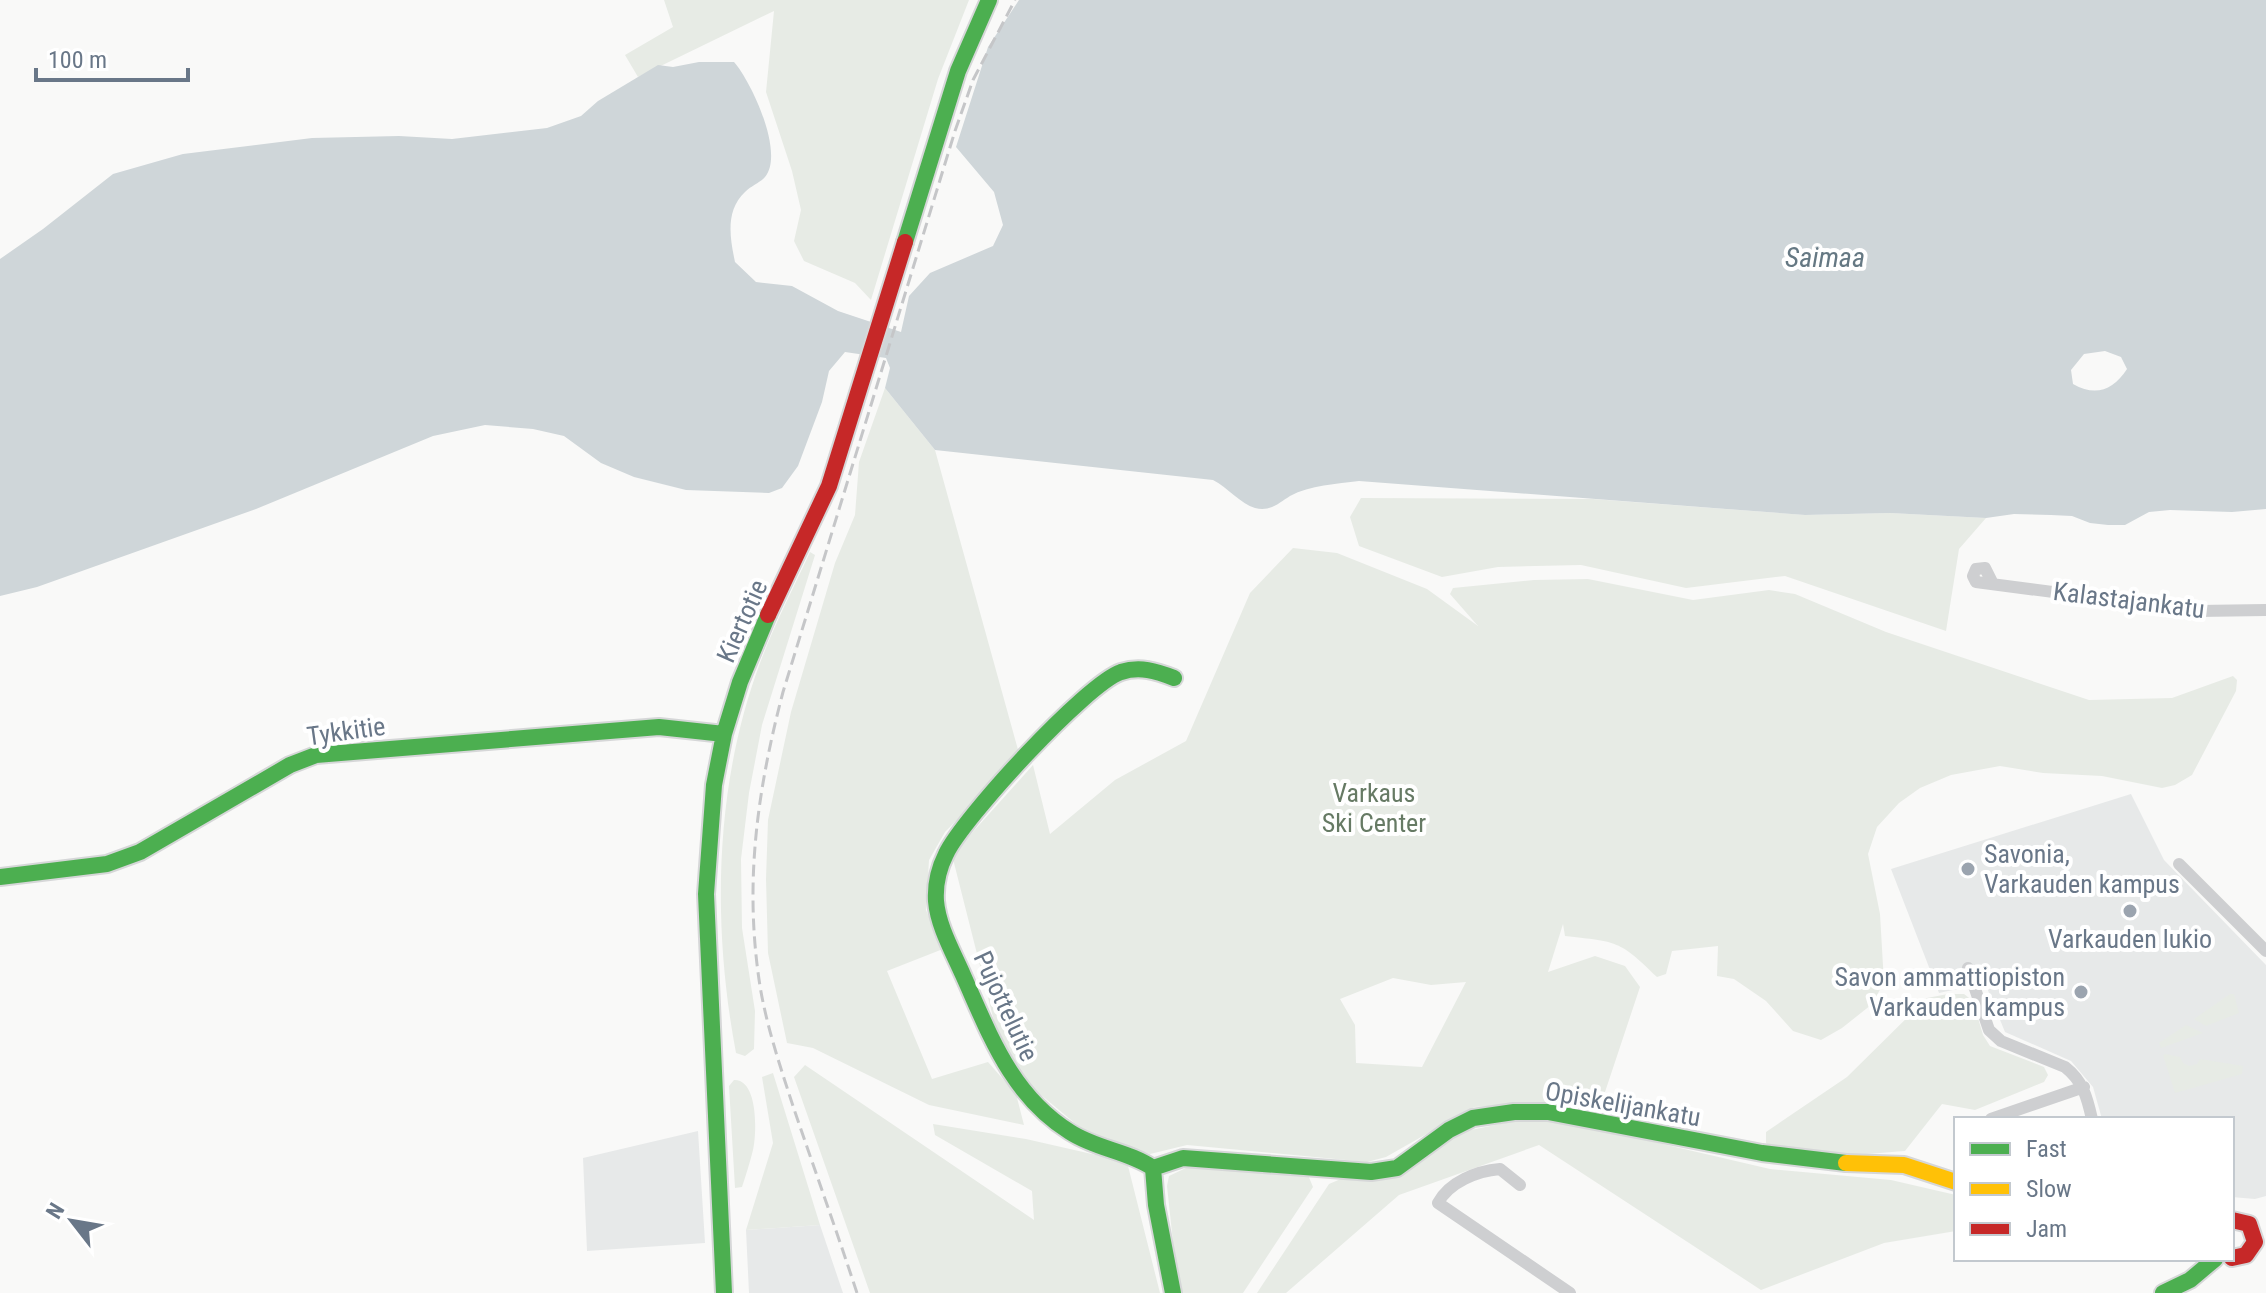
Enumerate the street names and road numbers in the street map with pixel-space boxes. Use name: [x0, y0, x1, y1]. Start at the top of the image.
street label: Kiertotie: [711, 575, 773, 667]
street label: Kalastajankatu: [2052, 576, 2206, 624]
street label: Tykkitie: [305, 711, 387, 751]
street label: Pujottelutie: [968, 946, 1044, 1066]
street label: Opiskelijankatu: [1543, 1076, 1703, 1132]

